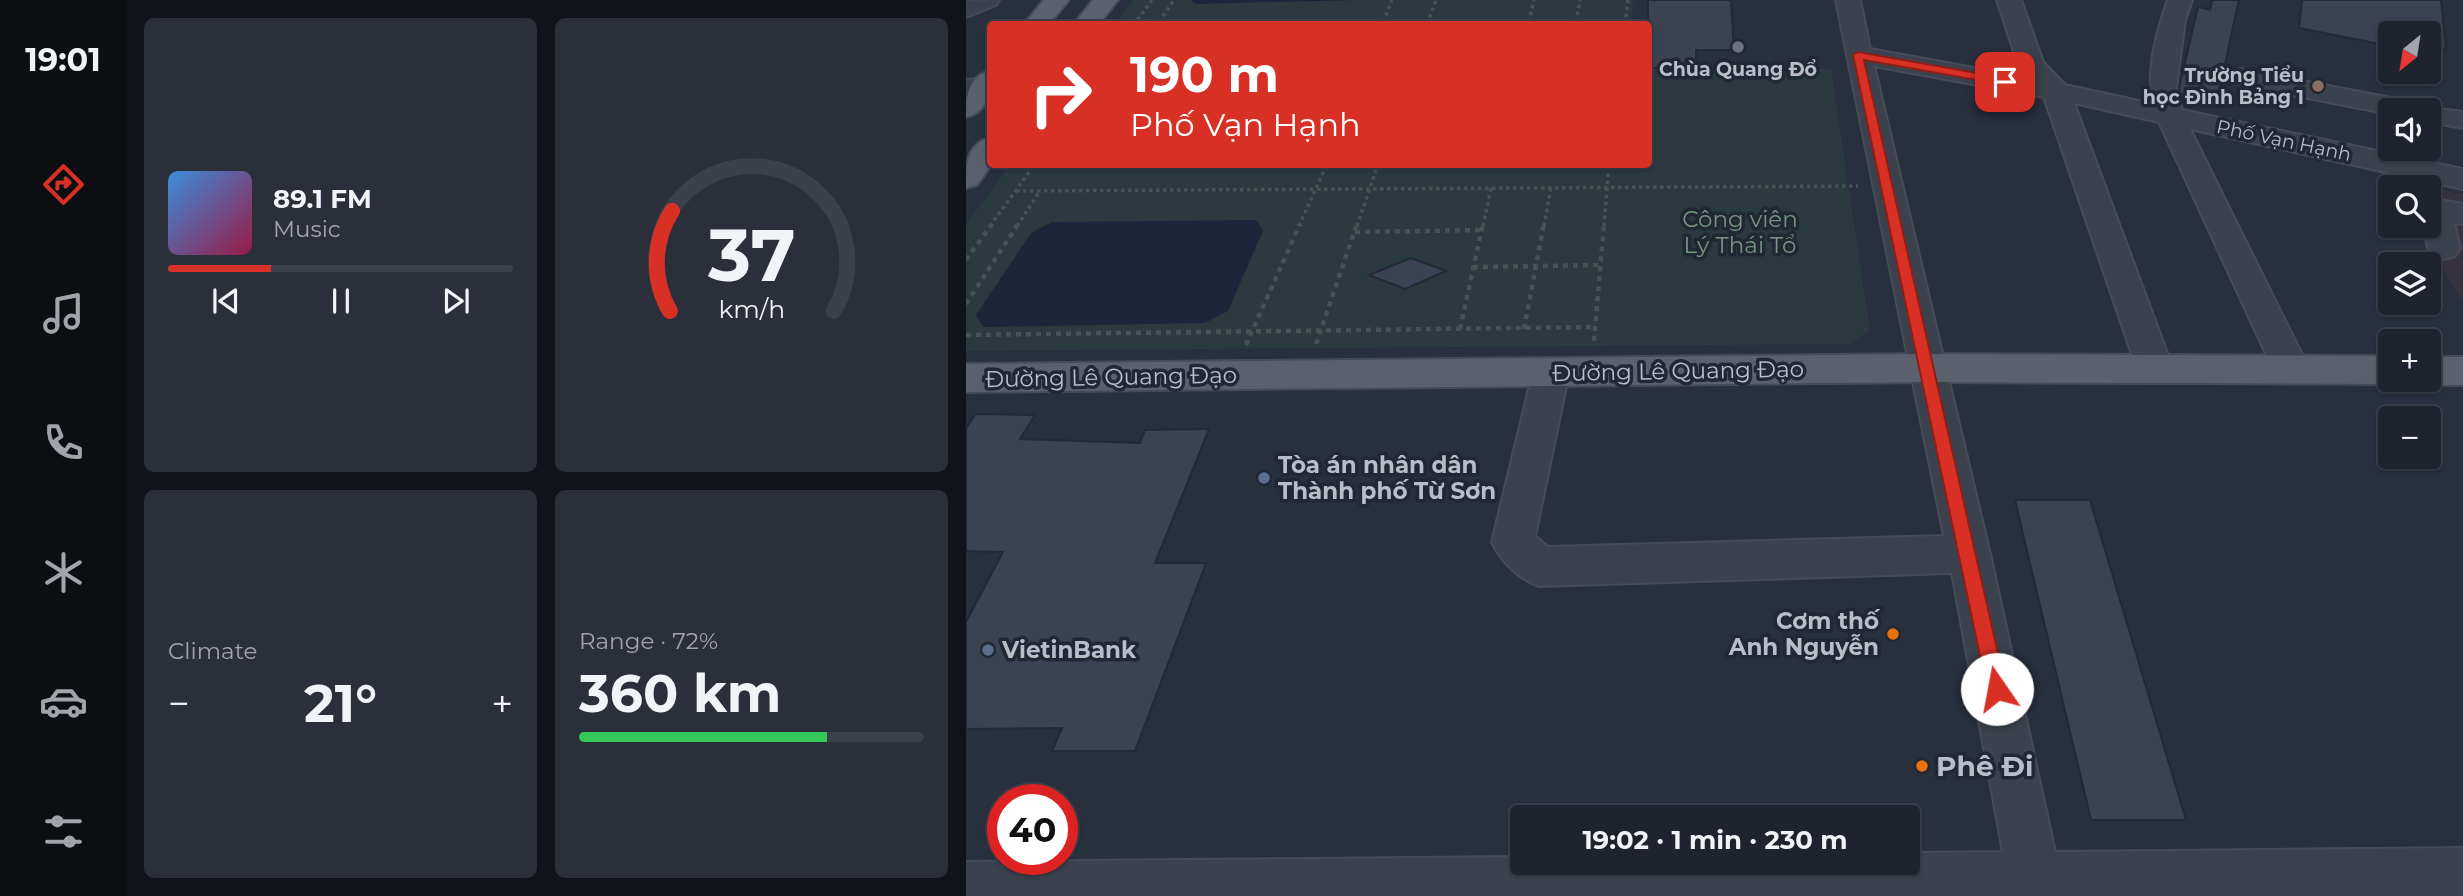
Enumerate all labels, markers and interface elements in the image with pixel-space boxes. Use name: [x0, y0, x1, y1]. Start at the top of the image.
north arrow: [2378, 21, 2441, 84]
map controls: [2378, 21, 2441, 469]
marker: Chùa Quang Đổ: [1730, 39, 1746, 55]
text: 19:01: [25, 40, 101, 79]
text: 190 m: [1130, 45, 1279, 104]
icon: right: [1015, 49, 1106, 140]
pin: [1975, 52, 2035, 112]
place label: Chùa Quang Đổ: [1659, 58, 1817, 81]
icon: arrive: [1986, 63, 2024, 101]
place label: Trường Tiểu học Đình Bảng 1: [2143, 64, 2304, 109]
marker: Trường Tiểu học Đình Bảng 1: [2310, 78, 2326, 94]
button: sound: [2378, 98, 2441, 161]
text: Phố Vạn Hạnh: [1130, 105, 1361, 144]
street label: Phố Vạn Hạnh: [2215, 115, 2353, 166]
icon: directions: [39, 160, 88, 209]
button: search: [2378, 175, 2441, 238]
text: 89.1 FM: [273, 183, 372, 215]
park label: Công viên Lý Thái Tổ: [1682, 205, 1798, 259]
text: 37: [707, 212, 795, 300]
text: Music: [273, 215, 341, 243]
button: layers: [2378, 252, 2441, 315]
icon: previous: [207, 282, 245, 320]
icon: pause: [322, 282, 360, 320]
icon: next: [437, 282, 475, 320]
icon: music: [39, 289, 88, 338]
text: km/h: [718, 294, 785, 324]
button: +: [2378, 329, 2441, 392]
street label: Đường Lê Quang Đạo: [1552, 355, 1804, 387]
street label: Đường Lê Quang Đạo: [985, 361, 1237, 393]
button: −: [2378, 406, 2441, 469]
icon: phone: [39, 418, 88, 467]
place label: Tòa án nhân dân Thành phố Từ Sơn: [1278, 451, 1496, 505]
marker: Tòa án nhân dân Thành phố Từ Sơn: [1256, 470, 1272, 486]
icon: climate: [39, 548, 88, 597]
place label: Cơm thố Anh Nguyễn: [1728, 607, 1881, 661]
marker: Cơm thố Anh Nguyễn: [1885, 626, 1901, 642]
text: Range · 72%: [579, 627, 718, 655]
place label: VietinBank: [1001, 636, 1137, 664]
text: Climate: [168, 637, 257, 665]
marker: VietinBank: [980, 642, 996, 658]
position arrow: [1960, 652, 2034, 726]
text: 360 km: [579, 662, 781, 725]
text: 21°: [304, 672, 377, 735]
icon: car: [39, 677, 88, 726]
text: −: [168, 680, 190, 727]
text: +: [491, 680, 513, 727]
place label: Phê Đi: [1936, 749, 2033, 783]
marker: Phê Đi: [1914, 758, 1930, 774]
speed limit sign: 40: [987, 784, 1078, 875]
icon: filters: [39, 807, 88, 856]
text: 19:02 · 1 min · 230 m: [1582, 824, 1848, 856]

